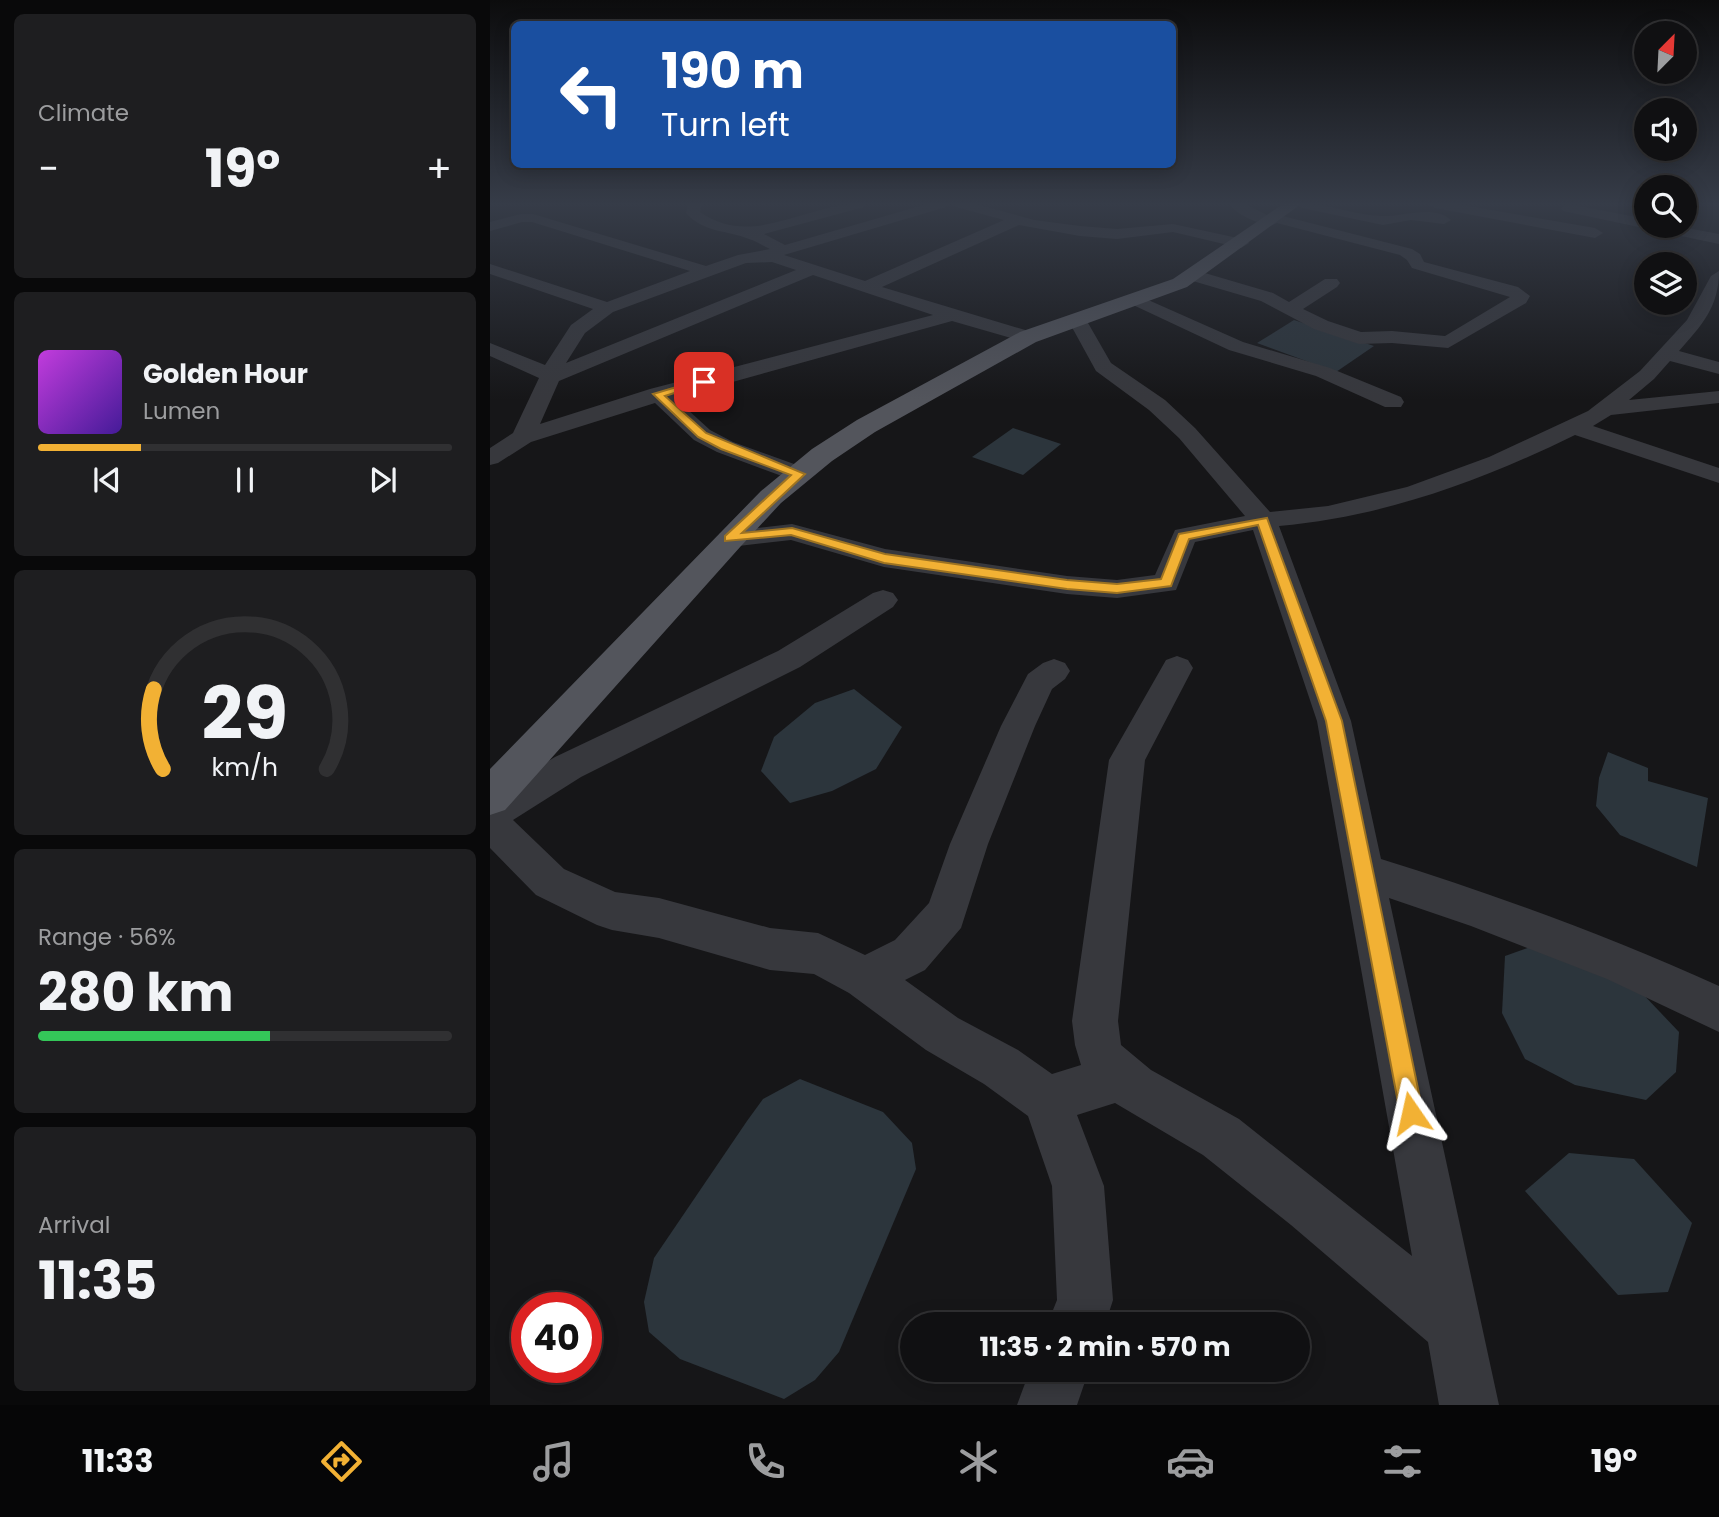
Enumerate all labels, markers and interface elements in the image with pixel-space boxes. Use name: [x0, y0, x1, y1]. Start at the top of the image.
north arrow: [1634, 21, 1698, 84]
map controls: [1634, 21, 1697, 315]
text: 190 m: [661, 37, 804, 105]
icon: left: [546, 49, 637, 140]
text: Climate: [38, 97, 129, 129]
button: sound: [1634, 98, 1697, 161]
text: Turn left: [661, 102, 790, 147]
text: 19°: [205, 132, 280, 205]
text: −: [38, 142, 59, 195]
text: +: [426, 142, 452, 195]
button: search: [1634, 175, 1697, 238]
button: layers: [1634, 252, 1697, 315]
pin: [674, 352, 734, 412]
text: Golden Hour: [143, 356, 308, 392]
icon: arrive: [685, 363, 723, 401]
text: Lumen: [143, 395, 220, 427]
icon: previous: [88, 461, 126, 499]
icon: pause: [226, 461, 264, 499]
icon: next: [364, 461, 402, 499]
text: 29: [202, 663, 288, 764]
text: km/h: [212, 749, 278, 784]
text: Range · 56%: [38, 921, 176, 953]
text: 280 km: [38, 956, 234, 1029]
position arrow: [1374, 1076, 1448, 1150]
text: Arrival: [38, 1209, 110, 1241]
text: 11:35: [38, 1244, 157, 1317]
speed limit sign: 40: [511, 1292, 602, 1383]
text: 11:35 · 2 min · 570 m: [979, 1329, 1231, 1365]
icon: directions: [317, 1437, 366, 1486]
icon: music: [529, 1437, 578, 1486]
icon: phone: [741, 1437, 790, 1486]
icon: climate: [954, 1437, 1003, 1486]
icon: car: [1166, 1437, 1215, 1486]
icon: filters: [1378, 1437, 1427, 1486]
text: 11:33: [82, 1438, 154, 1483]
text: 19°: [1591, 1438, 1637, 1483]

